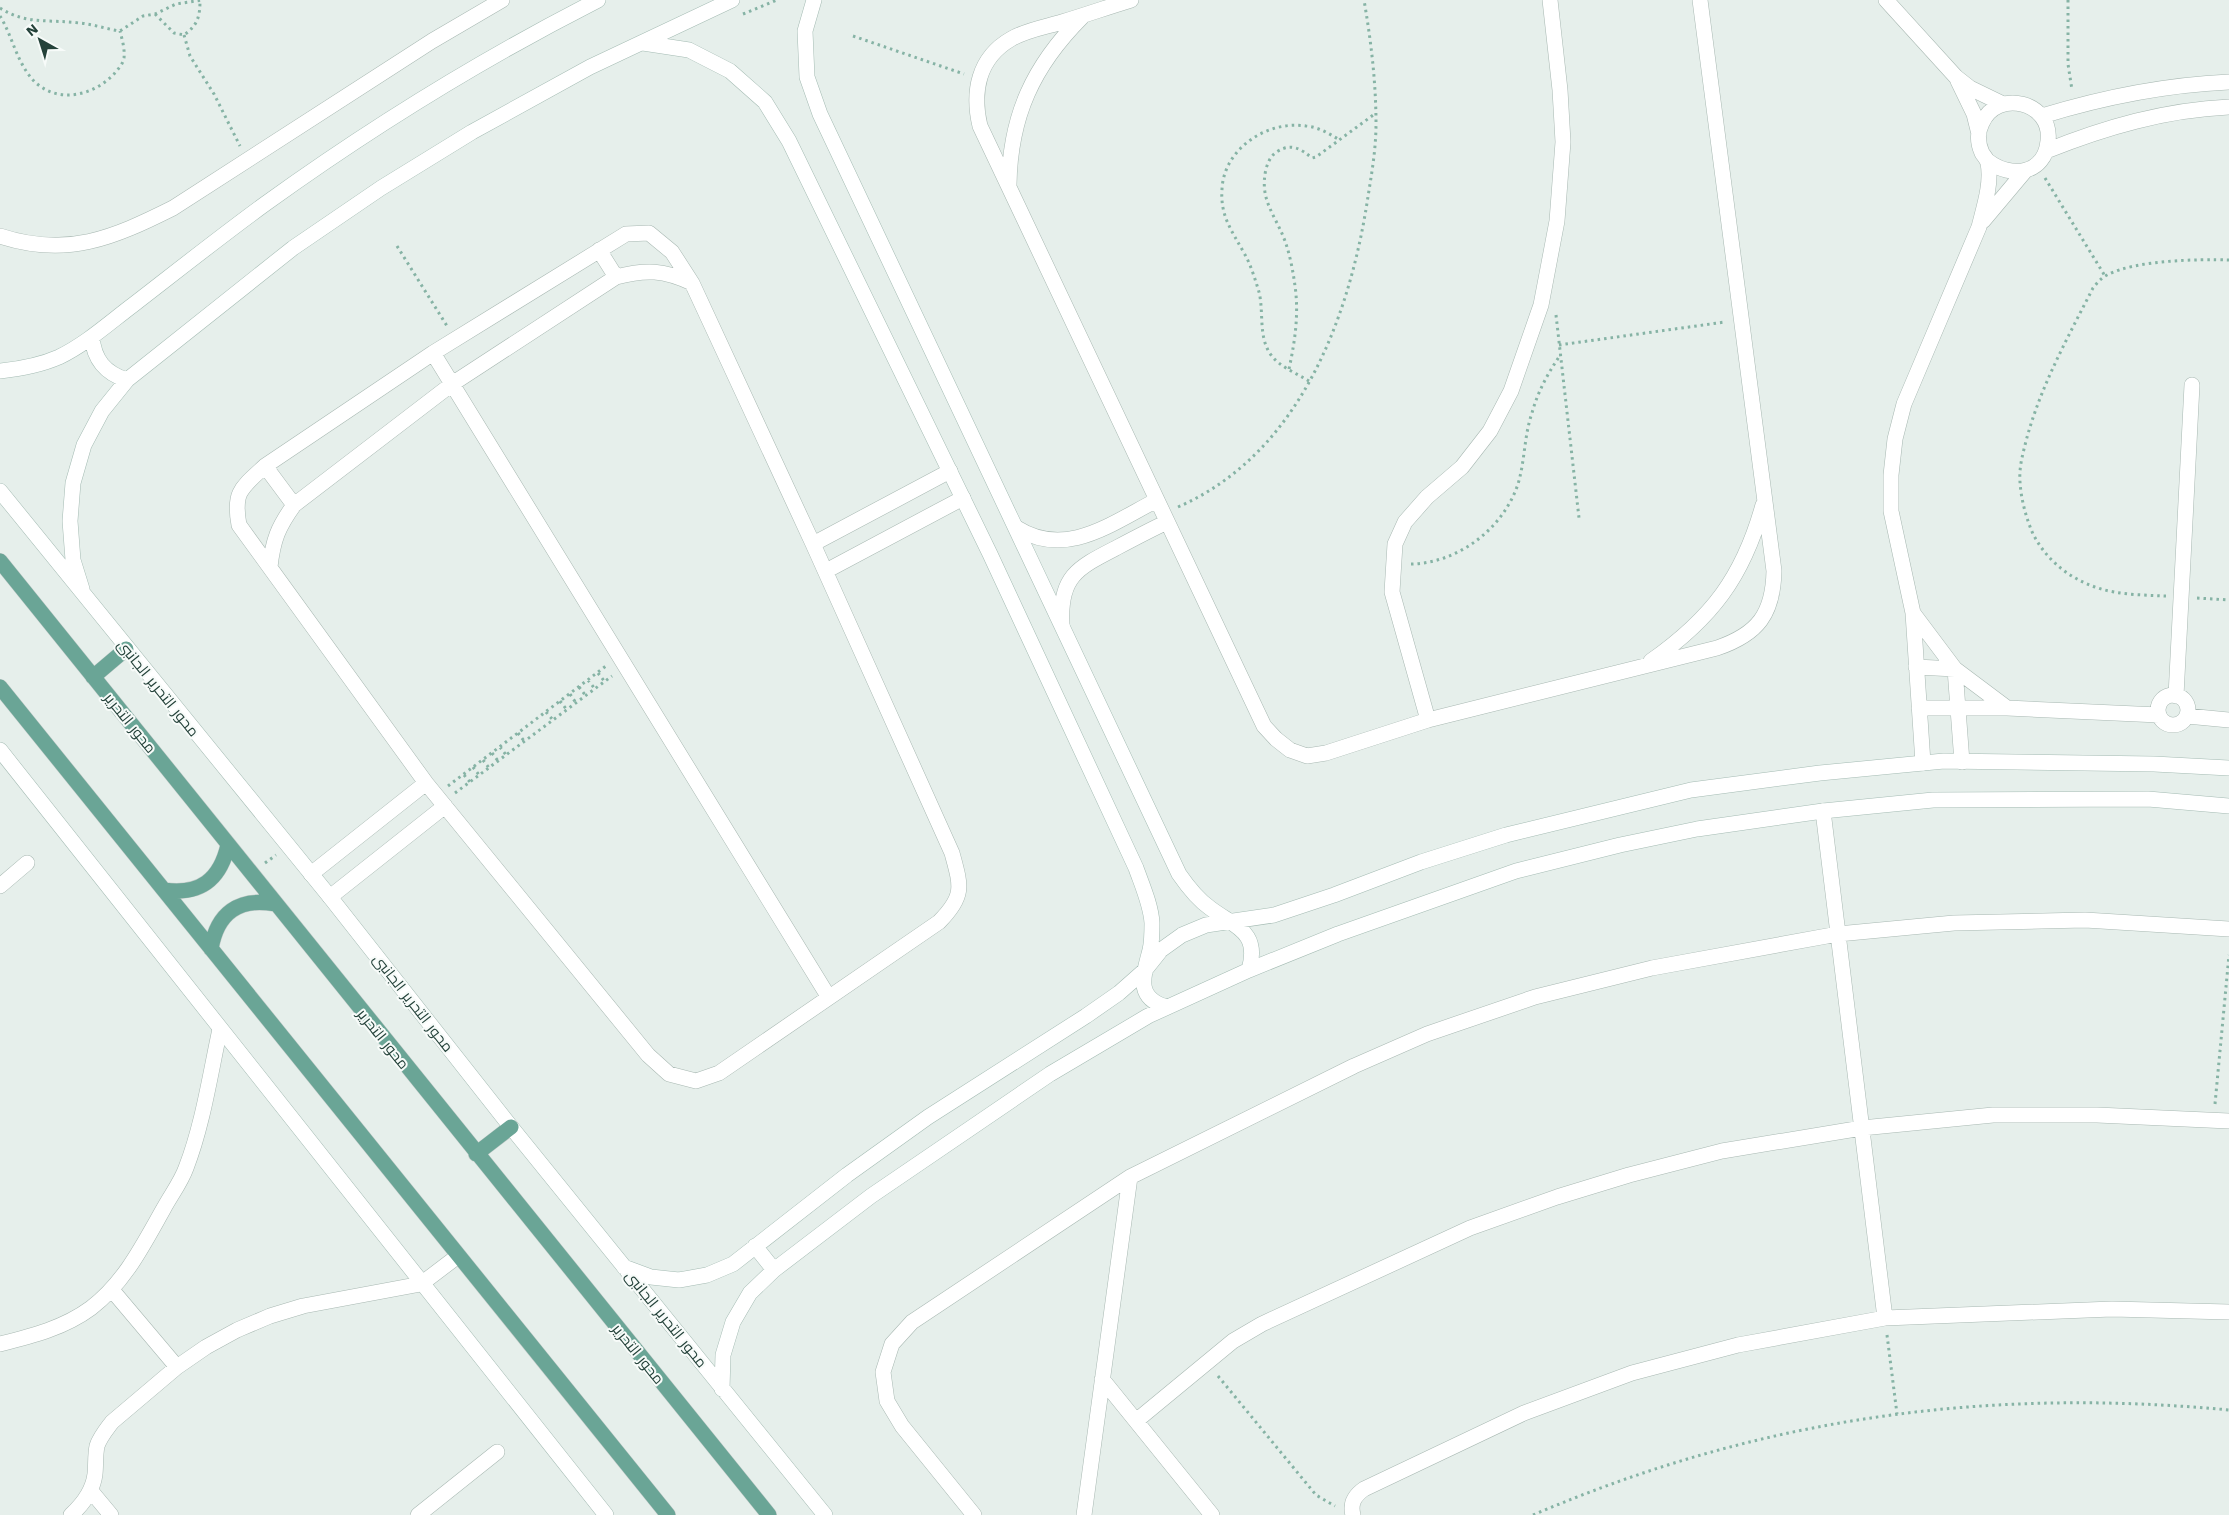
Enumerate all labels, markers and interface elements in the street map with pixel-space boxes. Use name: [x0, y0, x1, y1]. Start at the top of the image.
north arrow: [15, 15, 65, 65]
text: N: [23, 20, 41, 39]
street label: محور التحرير الجانبى: [113, 636, 203, 740]
street label: محور التحرير: [100, 689, 160, 757]
street label: محور التحرير الجانبى: [369, 950, 457, 1056]
street label: محور التحرير: [353, 1005, 413, 1073]
street label: محور التحرير الجانبى: [621, 1267, 711, 1371]
street label: محور التحرير: [608, 1320, 668, 1388]

